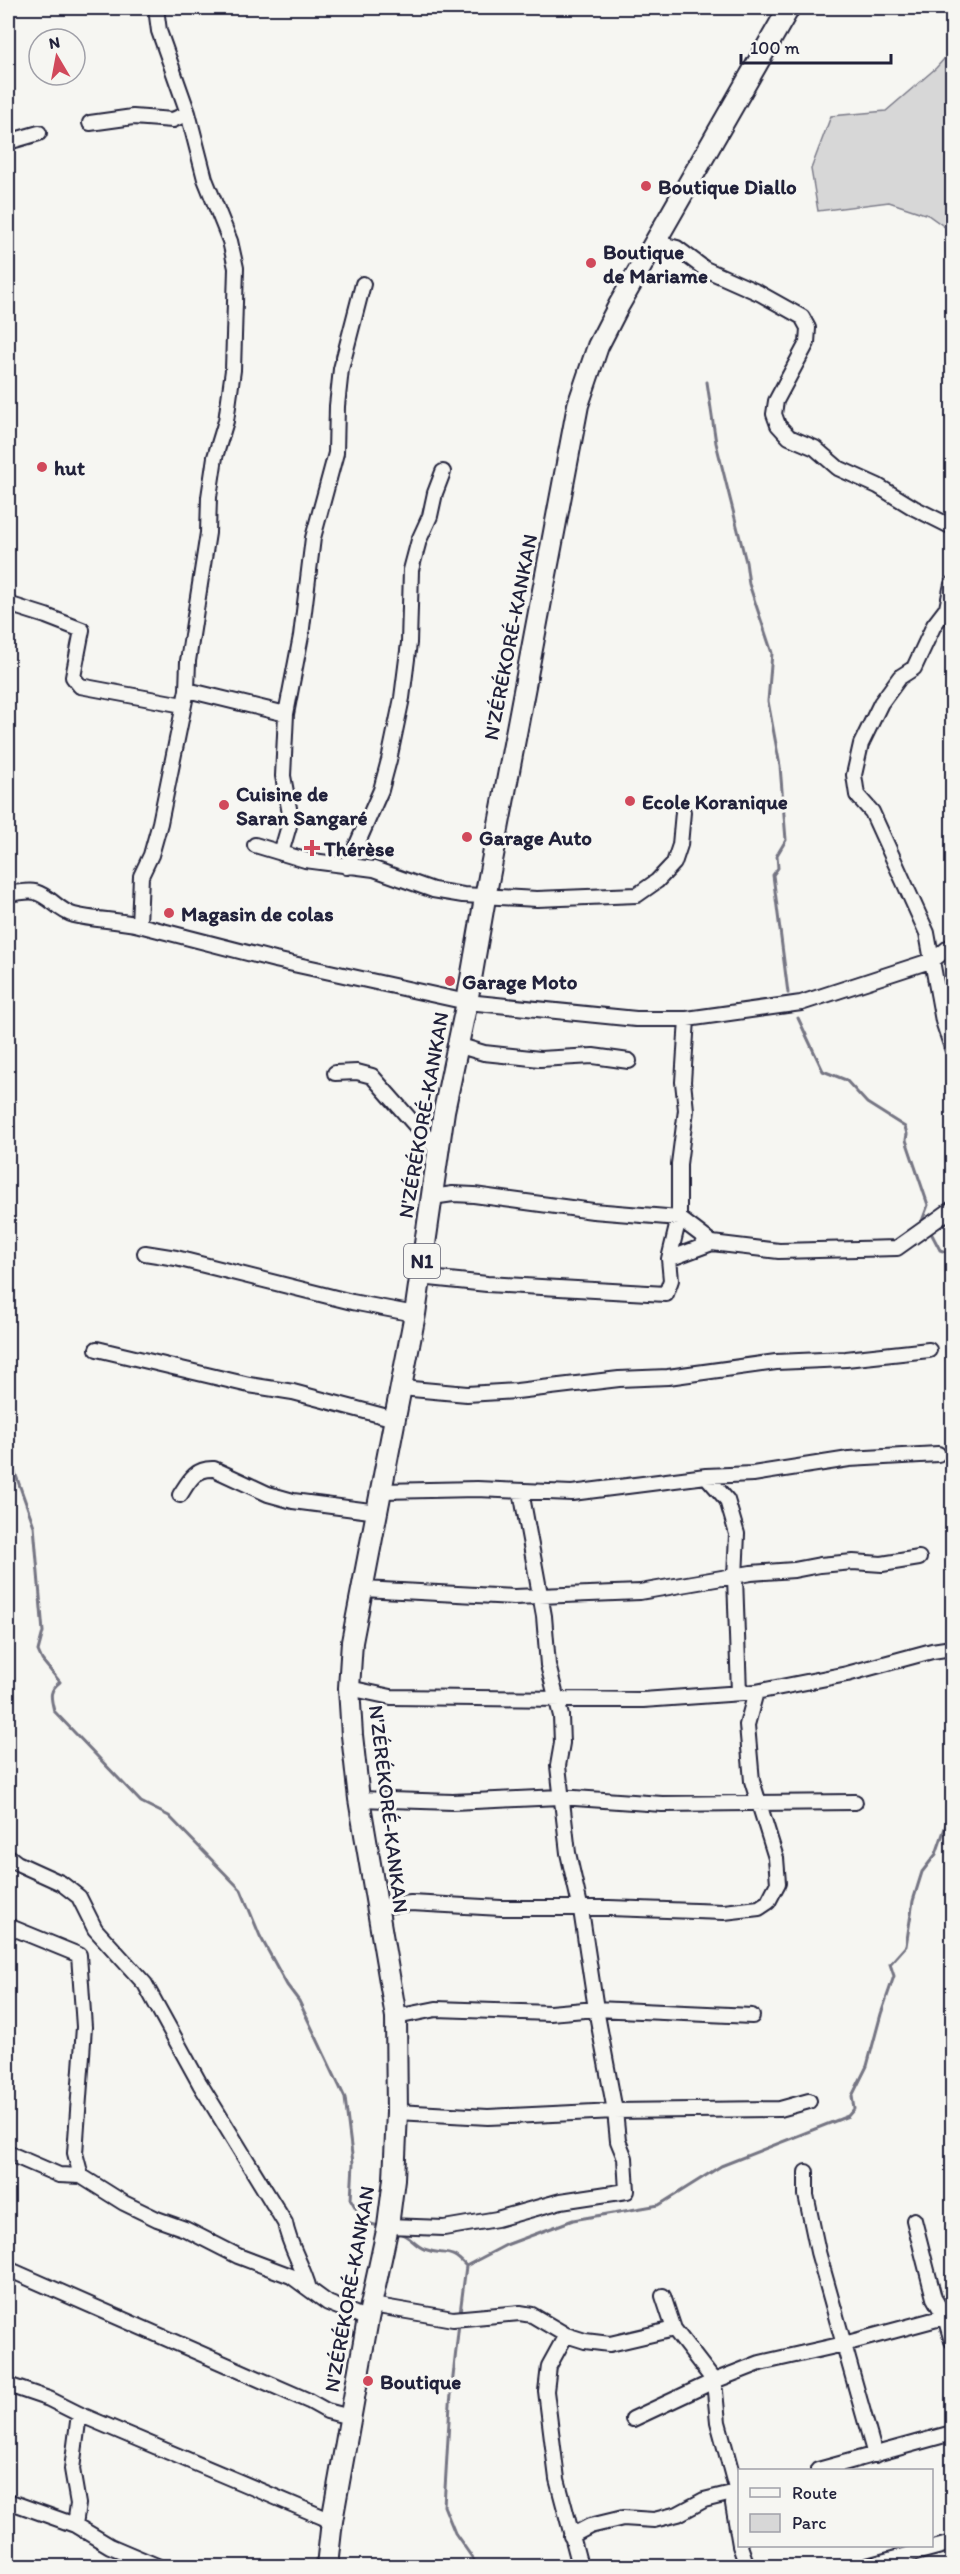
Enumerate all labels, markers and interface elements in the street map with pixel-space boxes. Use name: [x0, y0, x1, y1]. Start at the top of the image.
north arrow: [27, 27, 87, 87]
scale bar: [741, 27, 891, 65]
text: N: [48, 32, 61, 53]
text: 100 m: [750, 37, 800, 59]
place label: Boutique Diallo: [658, 174, 797, 200]
marker: Boutique Diallo: [639, 179, 653, 193]
place label: Boutique de Mariame: [603, 239, 708, 288]
marker: Boutique de Mariame: [584, 256, 598, 270]
place label: hut: [54, 455, 85, 480]
marker: hut: [35, 460, 49, 474]
street label: N'ZÉRÉKORÉ-KANKAN: [478, 532, 542, 742]
place label: Cuisine de Saran Sangaré: [236, 781, 368, 831]
place label: Ecole Koranique: [642, 789, 788, 815]
marker: Ecole Koranique: [623, 794, 637, 808]
marker: Cuisine de Saran Sangaré: [217, 798, 231, 812]
place label: Garage Auto: [479, 825, 592, 851]
marker: Garage Auto: [460, 830, 474, 844]
place label: Thérèse: [323, 836, 395, 861]
marker: Thérèse: [305, 841, 319, 855]
place label: Magasin de colas: [181, 901, 334, 927]
marker: Magasin de colas: [162, 906, 176, 920]
place label: Garage Moto: [462, 969, 578, 995]
marker: Garage Moto: [443, 974, 457, 988]
street label: N'ZÉRÉKORÉ-KANKAN: [393, 1010, 453, 1220]
road number: N1: [404, 1244, 440, 1278]
street label: N'ZÉRÉKORÉ-KANKAN: [364, 1704, 414, 1914]
street label: N'ZÉRÉKORÉ-KANKAN: [319, 2184, 379, 2394]
place label: Boutique: [380, 2369, 461, 2395]
marker: Boutique: [361, 2374, 375, 2388]
legend: [738, 2469, 933, 2547]
text: Route: [792, 2482, 837, 2504]
text: Parc: [792, 2512, 826, 2534]

